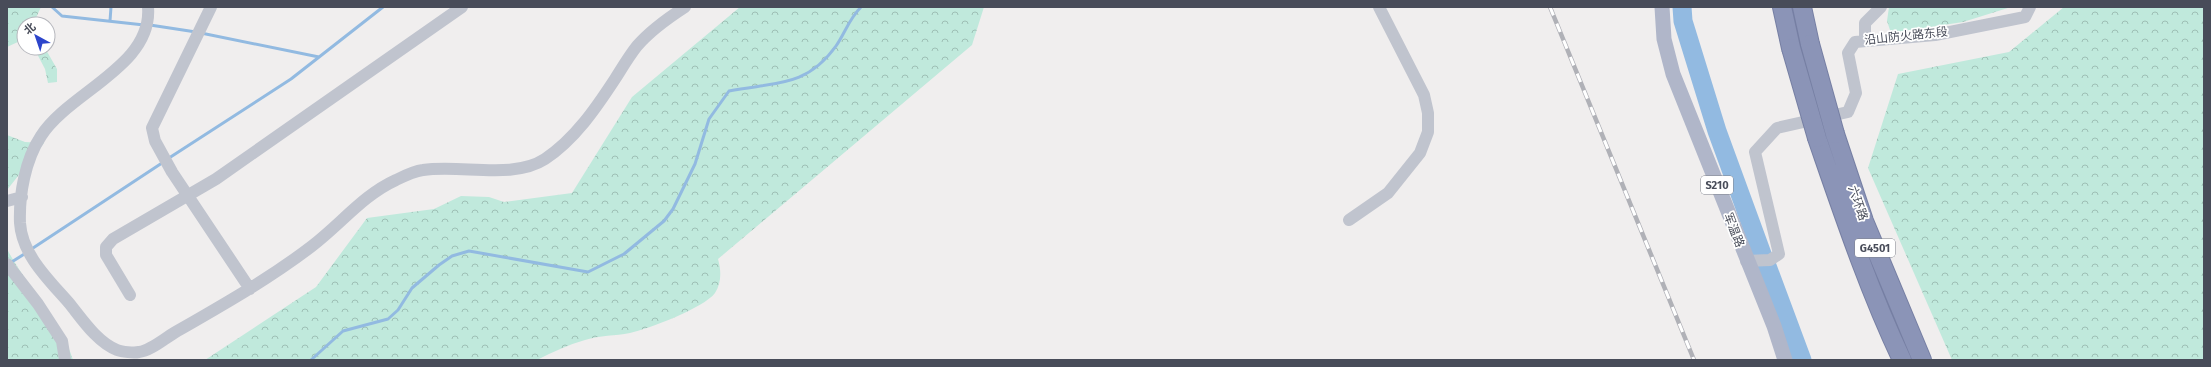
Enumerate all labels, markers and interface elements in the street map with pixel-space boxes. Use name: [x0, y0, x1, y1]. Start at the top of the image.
north arrow: [16, 16, 56, 56]
text: 北: [22, 20, 38, 37]
street label: 沿山防火路东段: [1863, 25, 1949, 47]
road number: S210: [1701, 176, 1733, 194]
street label: 六环路: [1846, 184, 1870, 222]
street label: 军温路: [1721, 211, 1747, 249]
road number: G4501: [1855, 239, 1895, 257]

